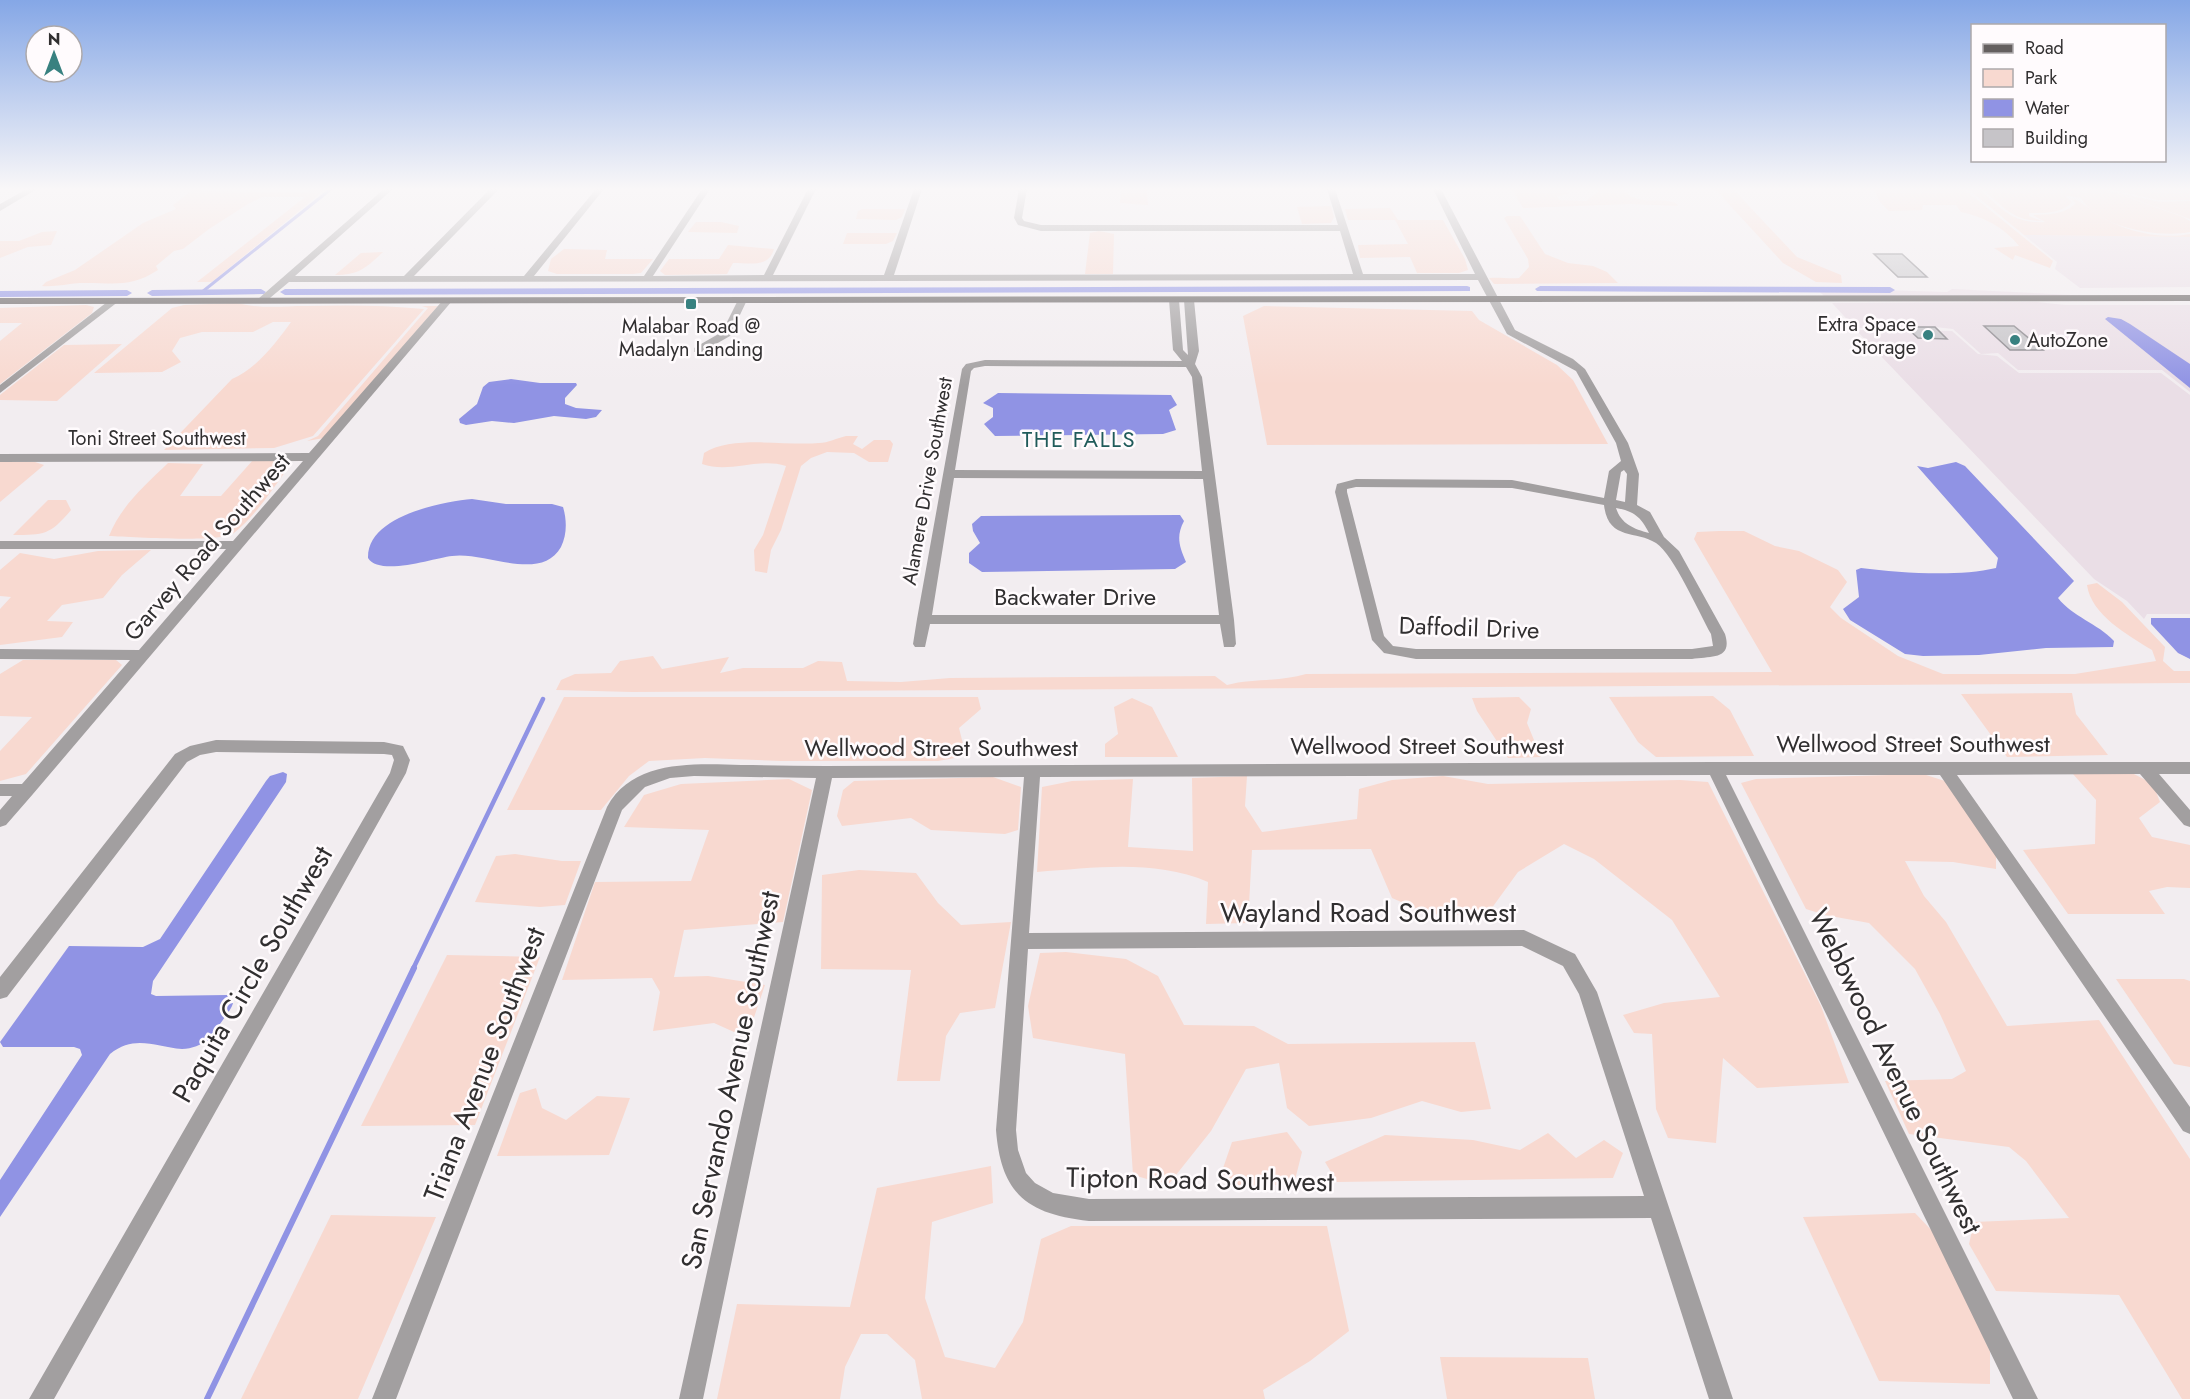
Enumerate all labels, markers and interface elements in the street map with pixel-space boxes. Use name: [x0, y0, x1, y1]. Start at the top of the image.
north arrow: [24, 24, 84, 84]
legend: [1971, 24, 2166, 162]
text: N: [48, 28, 60, 51]
text: Road: [2025, 35, 2064, 61]
text: Park: [2025, 65, 2057, 91]
text: Water: [2025, 95, 2070, 121]
text: Building: [2025, 125, 2088, 151]
marker: Malabar Road @ Madalyn Landing: [684, 297, 698, 311]
place label: Extra Space Storage: [1817, 310, 1916, 362]
place label: Malabar Road @ Madalyn Landing: [619, 312, 763, 364]
place label: AutoZone: [2027, 326, 2108, 355]
marker: Extra Space Storage: [1921, 328, 1935, 342]
marker: AutoZone: [2008, 333, 2022, 347]
street label: Alamere Drive Southwest: [895, 375, 960, 587]
district label: THE FALLS: [1022, 423, 1136, 455]
street label: Toni Street Southwest: [68, 424, 246, 453]
street label: Garvey Road Southwest: [115, 445, 298, 648]
street label: Backwater Drive: [994, 579, 1156, 614]
street label: Daffodil Drive: [1398, 608, 1540, 647]
street label: Wellwood Street Southwest: [1776, 726, 2050, 761]
street label: Wellwood Street Southwest: [1290, 728, 1564, 763]
street label: Wellwood Street Southwest: [804, 730, 1078, 765]
street label: Paquita Circle Southwest: [162, 838, 343, 1110]
street label: San Servando Avenue Southwest: [670, 887, 791, 1273]
street label: Wayland Road Southwest: [1220, 892, 1516, 933]
street label: Webbwood Avenue Southwest: [1799, 901, 1993, 1241]
street label: Triana Avenue Southwest: [413, 921, 556, 1207]
street label: Tipton Road Southwest: [1066, 1157, 1335, 1202]

